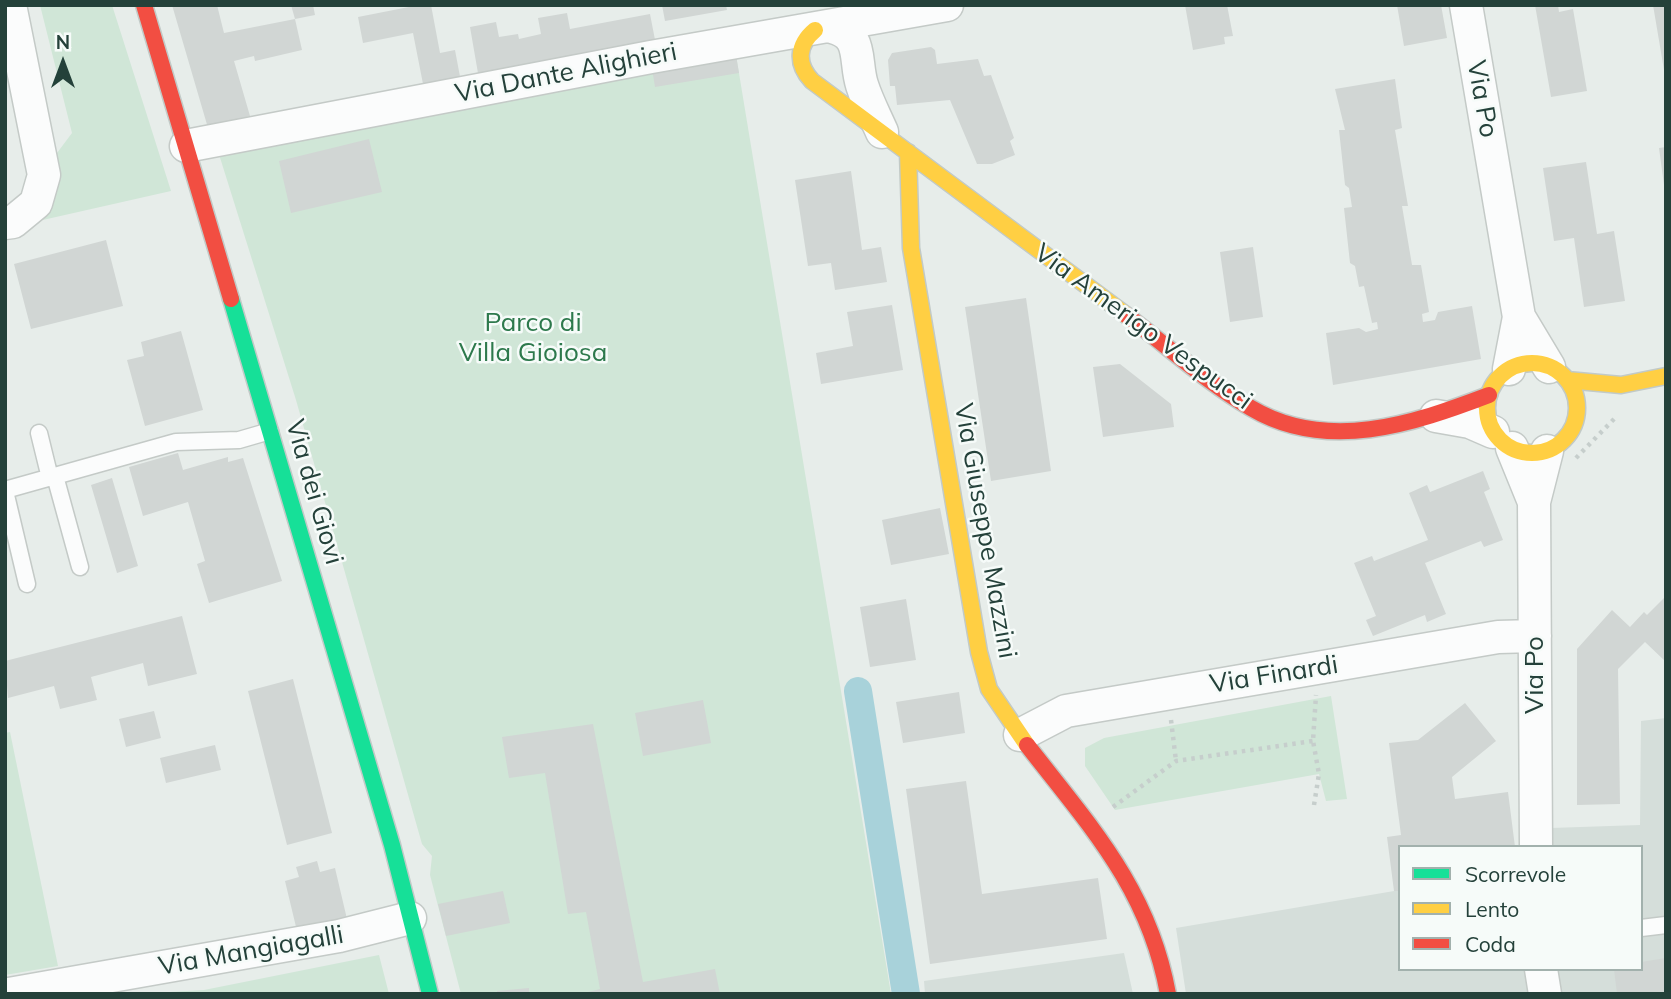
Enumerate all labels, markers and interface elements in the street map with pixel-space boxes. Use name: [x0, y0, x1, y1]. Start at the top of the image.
north arrow: [28, 28, 98, 98]
text: N: [56, 30, 70, 54]
street label: Via Dante Alighieri: [452, 36, 680, 110]
street label: Via Po: [1460, 58, 1504, 140]
street label: Via Amerigo Vespucci: [1028, 237, 1258, 417]
park label: Parco di Villa Gioiosa: [459, 307, 607, 368]
street label: Via Giuseppe Mazzini: [947, 401, 1023, 661]
street label: Via dei Giovi: [278, 416, 350, 568]
street label: Via Po: [1519, 636, 1551, 714]
street label: Via Finardi: [1208, 649, 1340, 701]
legend: [1398, 845, 1643, 971]
text: Scorrevole: [1465, 861, 1566, 887]
text: Lento: [1465, 896, 1519, 922]
street label: Via Mangiagalli: [156, 919, 346, 983]
text: Coda: [1465, 931, 1516, 957]

